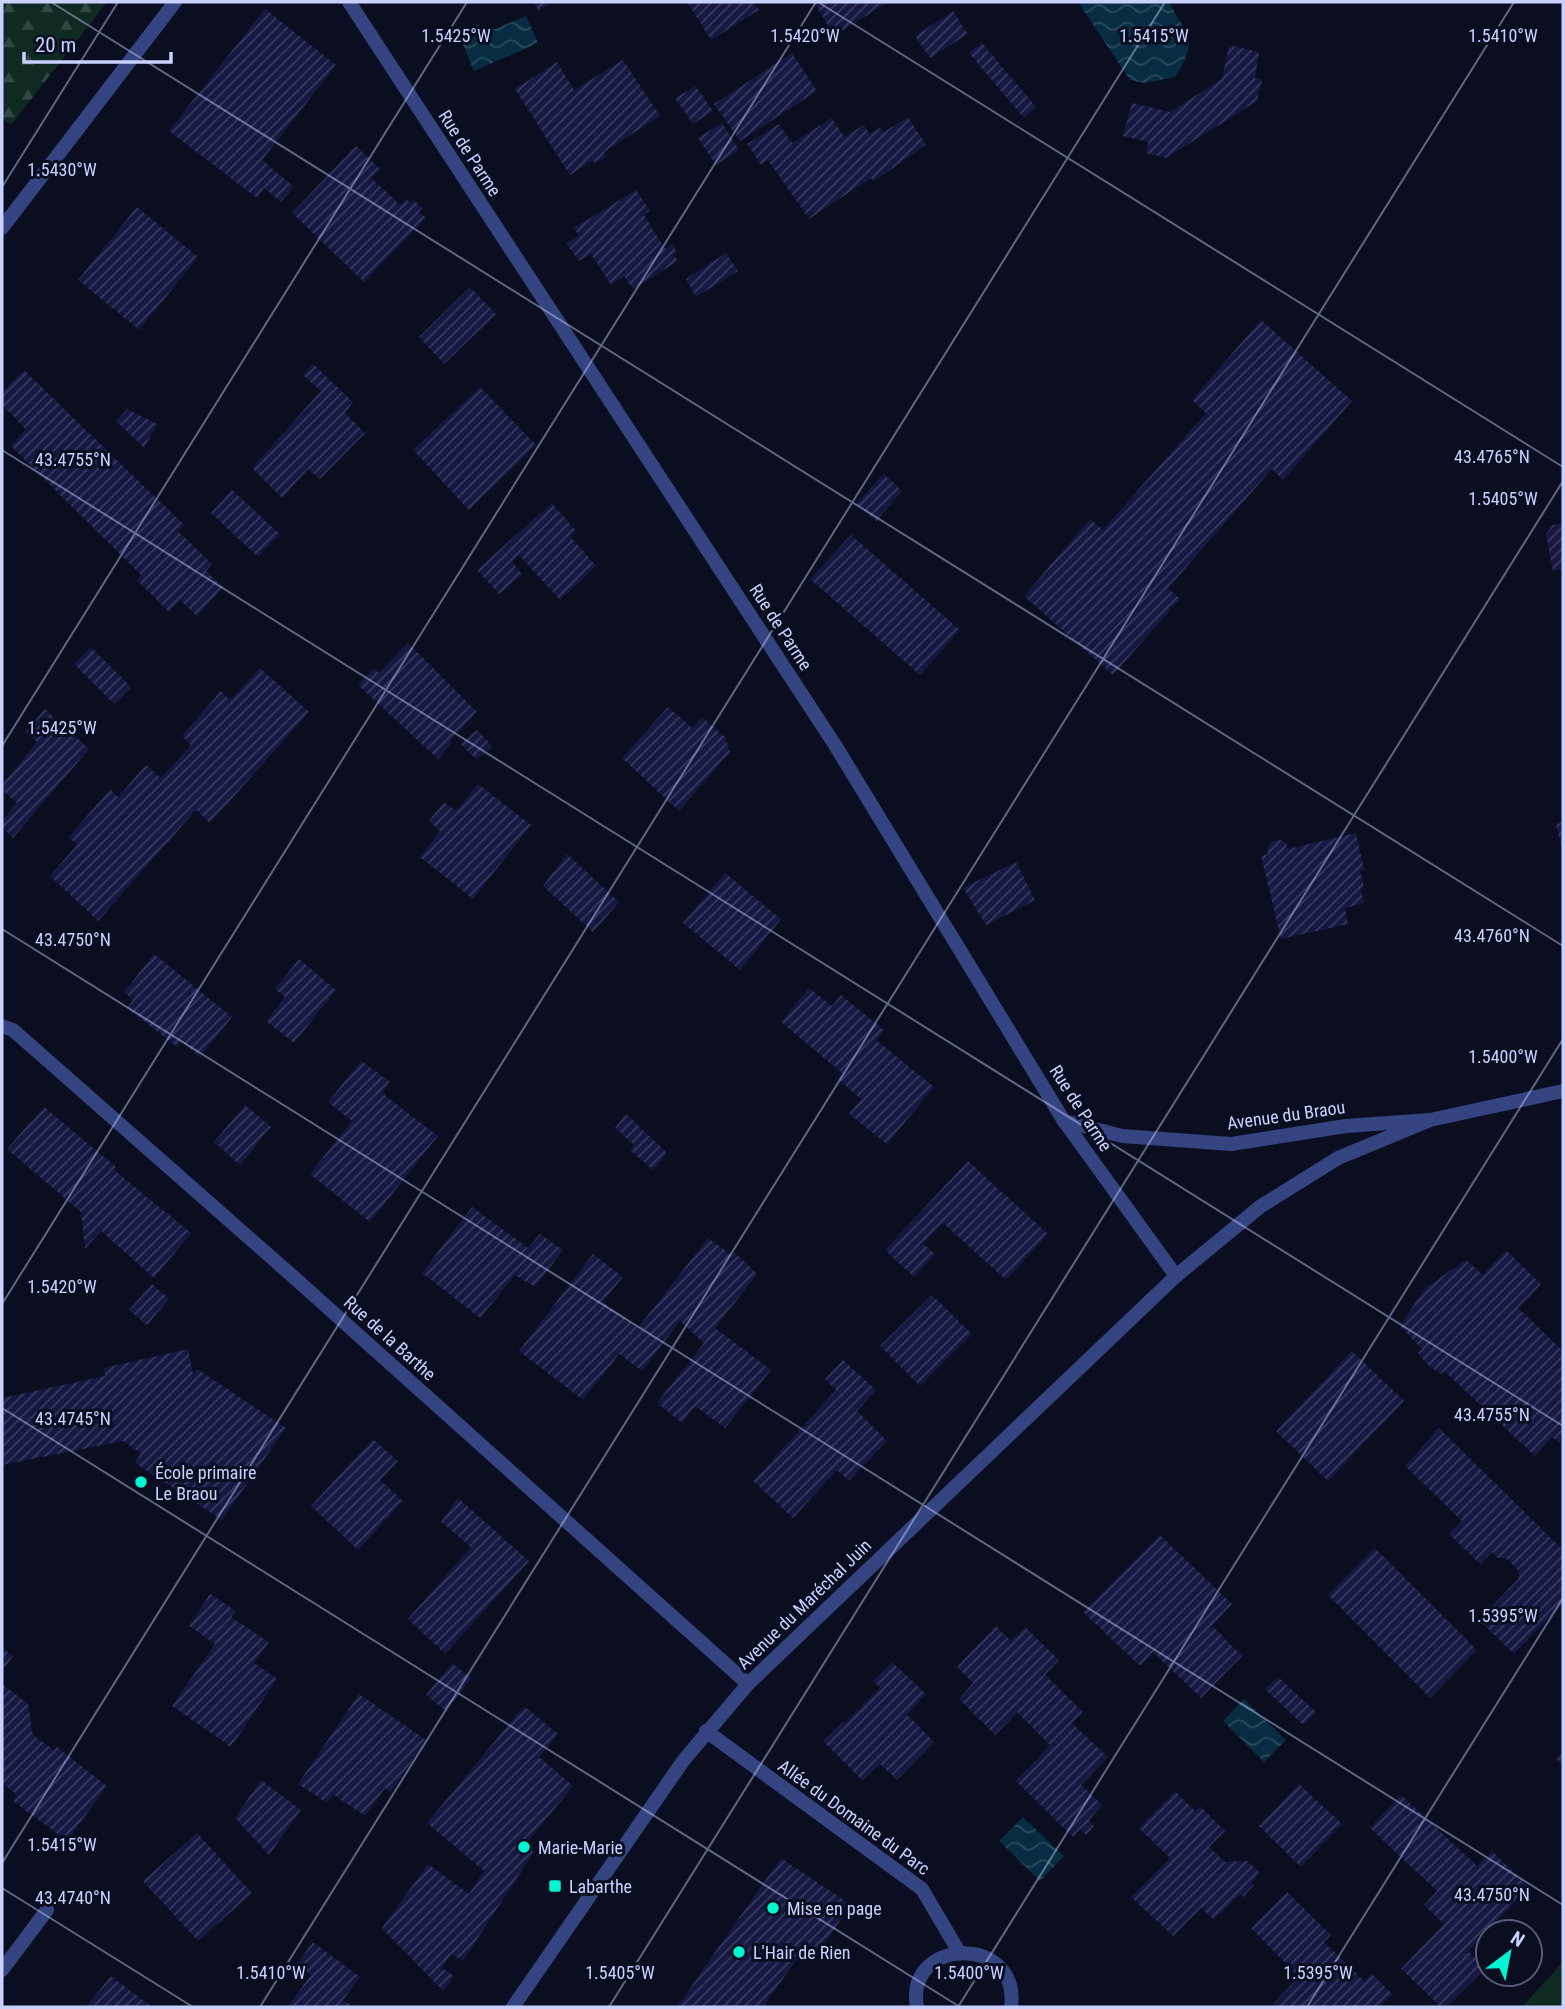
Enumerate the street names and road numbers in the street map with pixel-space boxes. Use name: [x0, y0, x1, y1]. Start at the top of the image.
street label: Rue de Parme: [434, 106, 506, 200]
street label: Rue de Parme: [745, 580, 817, 674]
street label: Rue de Parme: [1045, 1061, 1117, 1155]
street label: Avenue du Braou: [1226, 1096, 1346, 1134]
street label: Rue de la Barthe: [340, 1291, 440, 1385]
street label: Avenue du Maréchal Juin: [733, 1535, 875, 1673]
street label: Allée du Domaine du Parc: [774, 1755, 934, 1879]

